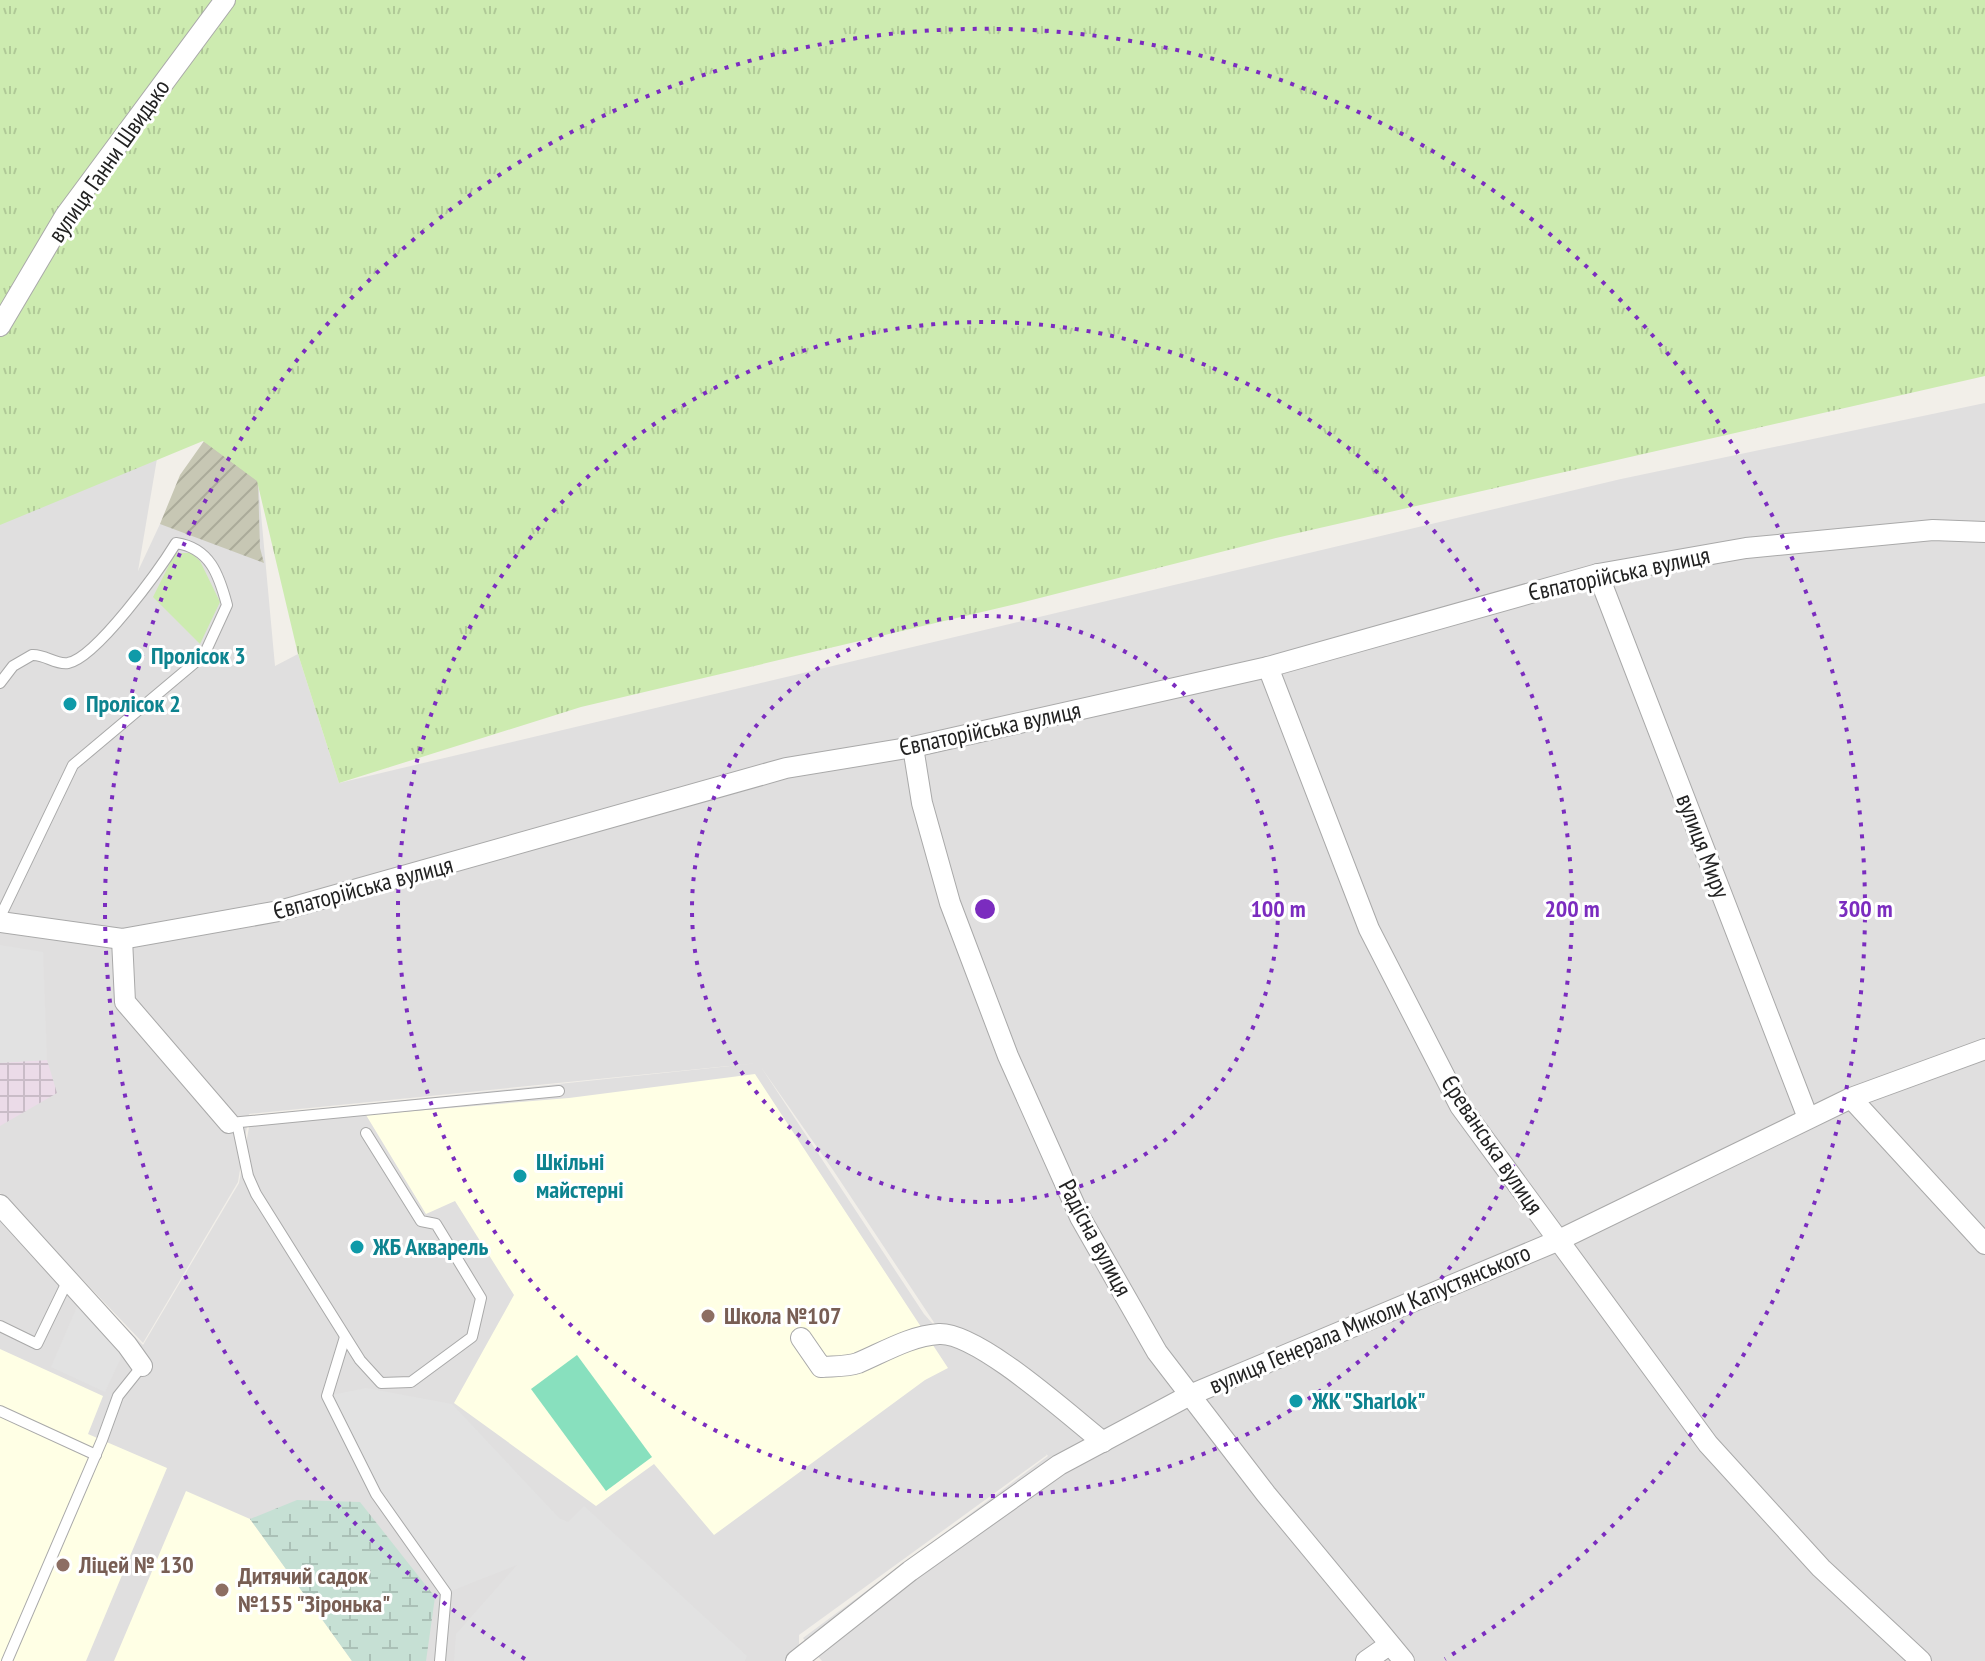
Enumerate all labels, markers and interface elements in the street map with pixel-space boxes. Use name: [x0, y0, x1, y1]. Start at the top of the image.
street label: вулиця Ганни Швидько: [41, 73, 176, 248]
street label: Євпаторійська вулиця: [1525, 539, 1713, 608]
place label: Пролісок 3: [151, 640, 246, 671]
marker: Пролісок 3: [126, 647, 144, 665]
place label: Пролісок 2: [86, 688, 181, 719]
street label: Євпаторійська вулиця: [896, 694, 1084, 763]
marker: Пролісок 2: [61, 695, 79, 713]
street label: вулиця Миру: [1670, 790, 1737, 902]
street label: Євпаторійська вулиця: [270, 849, 456, 926]
text: 100 m: [1250, 893, 1306, 924]
text: 200 m: [1544, 893, 1600, 924]
text: 300 m: [1837, 893, 1893, 924]
centre of rings: [971, 895, 999, 923]
street label: Єреванська вулиця: [1434, 1069, 1550, 1220]
place label: Шкільні майстерні: [536, 1146, 624, 1205]
marker: Шкільні майстерні: [511, 1167, 529, 1185]
street label: Радісна вулиця: [1052, 1174, 1139, 1301]
place label: ЖБ Акварель: [372, 1231, 488, 1262]
street label: вулиця Генерала Миколи Капустянського: [1204, 1237, 1535, 1400]
marker: ЖБ Акварель: [348, 1238, 366, 1256]
place label: Школа №107: [724, 1300, 841, 1331]
marker: Школа №107: [699, 1307, 717, 1325]
place label: ЖК "Sharlok": [1311, 1385, 1426, 1416]
marker: ЖК "Sharlok": [1287, 1392, 1305, 1410]
place label: Ліцей № 130: [78, 1549, 194, 1580]
marker: Ліцей № 130: [54, 1556, 72, 1574]
place label: Дитячий садок №155 "Зіронька": [238, 1560, 391, 1619]
marker: Дитячий садок №155 "Зіронька": [213, 1581, 231, 1599]

